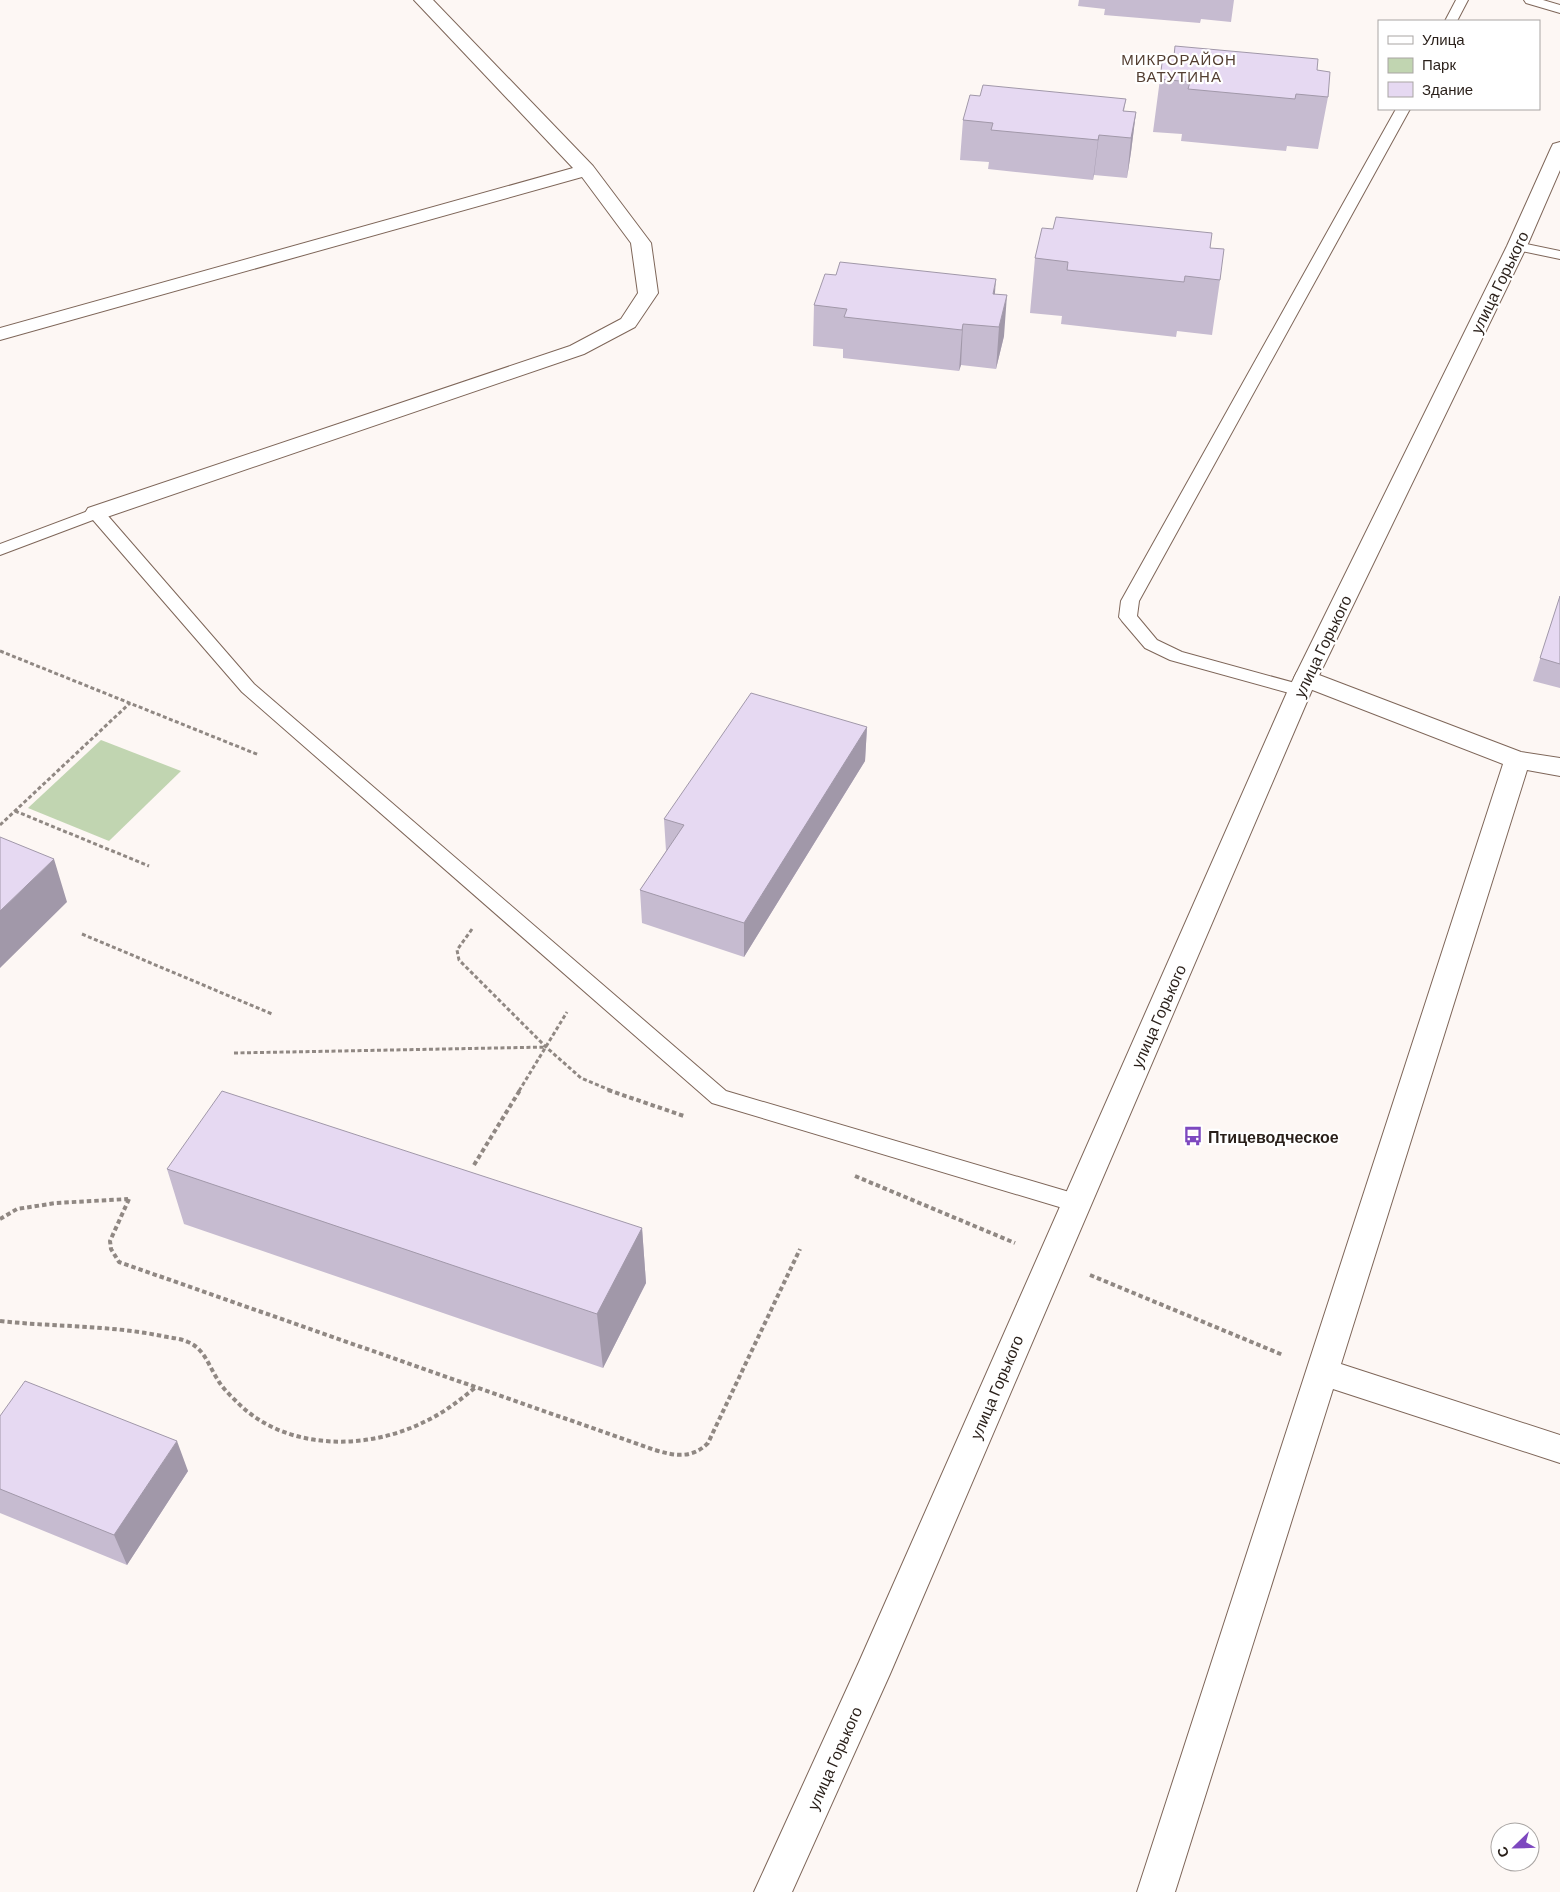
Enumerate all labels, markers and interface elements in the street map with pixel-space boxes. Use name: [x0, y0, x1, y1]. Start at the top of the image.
legend: [1378, 20, 1540, 110]
text: Улица: [1422, 30, 1465, 48]
district label: МИКРОРАЙОН ВАТУТИНА: [1121, 50, 1237, 85]
text: Парк: [1422, 55, 1456, 73]
text: Здание: [1422, 80, 1473, 98]
street label: улица Горького: [1466, 228, 1532, 336]
street label: улица Горького: [1289, 592, 1355, 700]
street label: улица Горького: [1127, 961, 1189, 1071]
bus stop icon: Птицеводческое: [1182, 1125, 1204, 1147]
place label: Птицеводческое: [1208, 1127, 1339, 1146]
street label: улица Горького: [965, 1332, 1027, 1442]
street label: улица Горького: [803, 1703, 865, 1813]
north arrow: [1490, 1822, 1540, 1872]
text: С: [1493, 1844, 1512, 1860]

